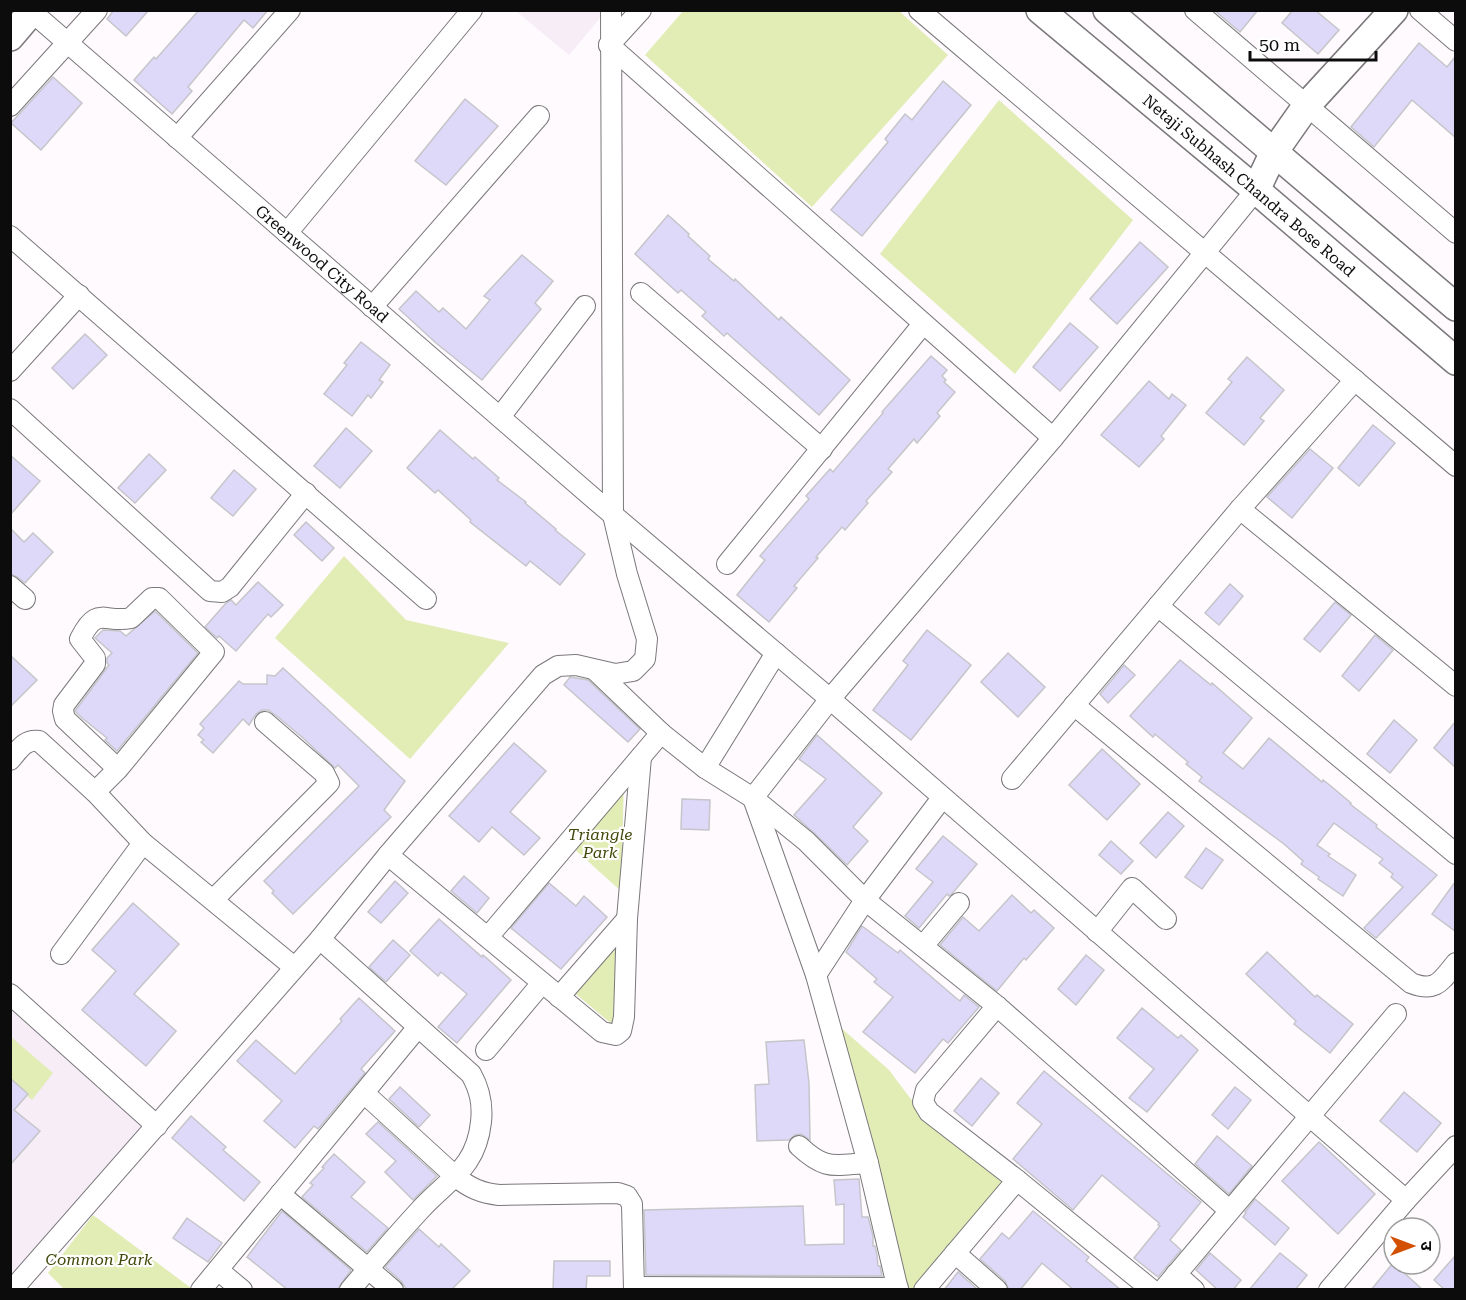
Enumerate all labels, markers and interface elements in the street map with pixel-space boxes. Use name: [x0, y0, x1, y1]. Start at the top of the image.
scale bar: [1250, 24, 1376, 62]
text: 50 m: [1259, 34, 1300, 55]
street label: Netaji Subhash Chandra Bose Road: [1139, 91, 1359, 281]
street label: Greenwood City Road: [252, 201, 392, 326]
park label: Triangle Park: [568, 825, 632, 862]
north arrow: [1382, 1216, 1442, 1276]
text: उ: [1417, 1241, 1436, 1251]
park label: Common Park: [46, 1250, 153, 1269]

